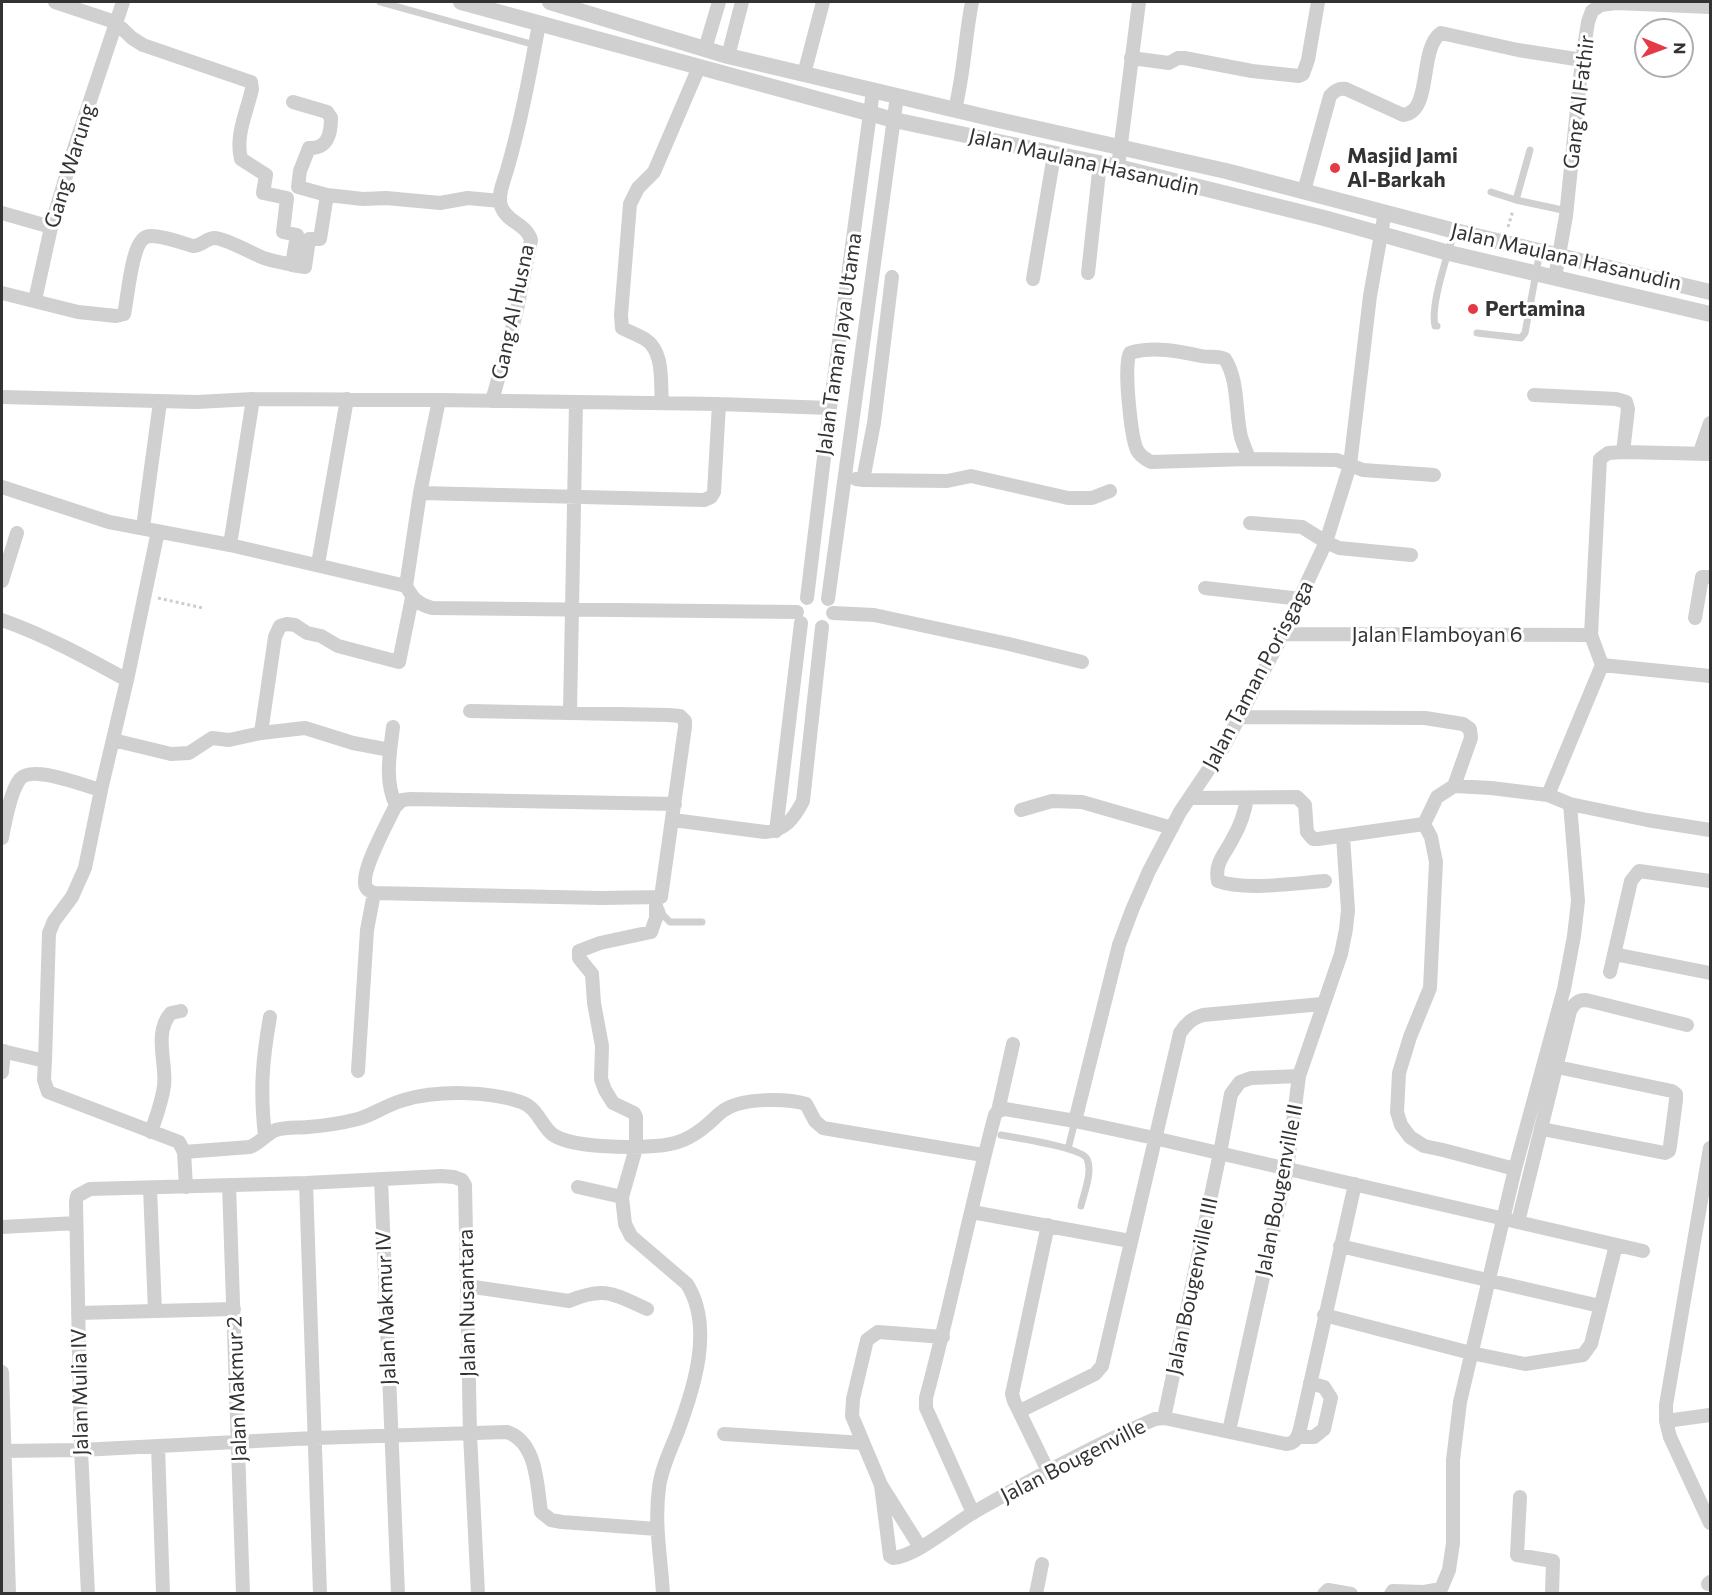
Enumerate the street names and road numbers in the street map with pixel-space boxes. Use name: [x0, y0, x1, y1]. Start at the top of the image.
street label: Gang Al Fathir: [1558, 34, 1600, 170]
street label: Gang Warung: [39, 101, 101, 231]
street label: Jalan Maulana Hasanudin: [966, 123, 1202, 201]
street label: Jalan Maulana Hasanudin: [1448, 218, 1684, 296]
street label: Jalan Taman Jaya Utama: [811, 231, 867, 457]
street label: Gang Al Husna: [486, 242, 540, 382]
street label: Jalan Taman Porisgaga: [1197, 576, 1319, 774]
street label: Jalan Flamboyan 6: [1351, 622, 1523, 648]
street label: Jalan Bougenville II: [1250, 1102, 1308, 1278]
street label: Jalan Bougenville III: [1161, 1195, 1223, 1377]
street label: Jalan Nusantara: [453, 1229, 481, 1377]
street label: Jalan Makmur IV: [371, 1230, 401, 1386]
street label: Jalan Makmur 2: [222, 1316, 252, 1462]
street label: Jalan Mulia IV: [66, 1328, 94, 1456]
street label: Jalan Bougenville: [996, 1414, 1150, 1508]

